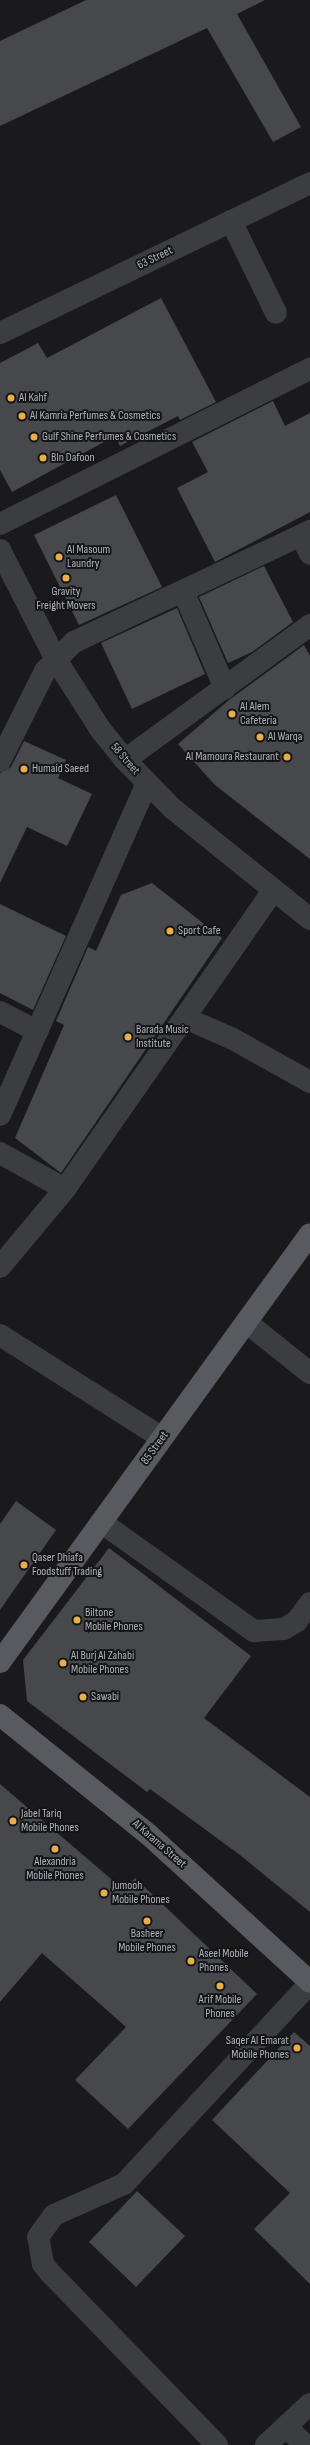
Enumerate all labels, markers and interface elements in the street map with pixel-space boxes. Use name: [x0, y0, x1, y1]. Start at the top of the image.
street label: 63 Street: [135, 243, 175, 273]
place label: Al Kahf: [19, 391, 47, 405]
marker: Al Kahf: [6, 393, 16, 403]
place label: Al Kamria Perfumes & Cosmetics: [30, 409, 160, 423]
marker: Al Kamria Perfumes & Cosmetics: [17, 411, 27, 421]
place label: Gulf Shine Perfumes & Cosmetics: [42, 430, 176, 444]
marker: Gulf Shine Perfumes & Cosmetics: [29, 432, 39, 442]
place label: BIn Dafoon: [51, 451, 95, 465]
marker: BIn Dafoon: [38, 453, 48, 463]
place label: Al Masoum Laundry: [67, 543, 110, 571]
marker: Al Masoum Laundry: [54, 552, 64, 562]
marker: Gravity Freight Movers: [61, 573, 71, 583]
place label: Gravity Freight Movers: [36, 585, 96, 613]
place label: Al Alem Cafeteria: [240, 700, 277, 728]
marker: Al Alem Cafeteria: [227, 709, 237, 719]
place label: Al Warqa: [268, 730, 302, 744]
marker: Al Warqa: [255, 732, 265, 742]
street label: 58 Street: [107, 740, 143, 778]
place label: Al Mamoura Restaurant: [186, 750, 279, 764]
marker: Al Mamoura Restaurant: [282, 752, 292, 762]
place label: Humaid Saeed: [32, 762, 89, 776]
marker: Humaid Saeed: [19, 764, 29, 774]
place label: Sport Cafe: [178, 924, 221, 938]
marker: Sport Cafe: [165, 926, 175, 936]
place label: Barada Music Institute: [136, 1023, 189, 1051]
marker: Barada Music Institute: [123, 1032, 133, 1042]
street label: 85 Street: [138, 1429, 172, 1467]
place label: Qaser Dhiafa Foodstuff Trading: [32, 1551, 102, 1579]
marker: Qaser Dhiafa Foodstuff Trading: [19, 1560, 29, 1570]
place label: Biltone Mobile Phones: [85, 1606, 143, 1634]
marker: Biltone Mobile Phones: [72, 1615, 82, 1625]
place label: Al Burj Al Zahabi Mobile Phones: [71, 1649, 134, 1677]
marker: Al Burj Al Zahabi Mobile Phones: [58, 1658, 68, 1668]
place label: Sawabi: [91, 1690, 119, 1704]
marker: Sawabi: [78, 1692, 88, 1702]
place label: Jabel Tariq Mobile Phones: [21, 1807, 79, 1835]
marker: Jabel Tariq Mobile Phones: [8, 1816, 18, 1826]
street label: Al Karama Street: [129, 1817, 189, 1871]
marker: Alexandria Mobile Phones: [50, 1844, 60, 1854]
place label: Alexandria Mobile Phones: [26, 1855, 84, 1883]
place label: Jumooh Mobile Phones: [112, 1879, 170, 1907]
marker: Jumooh Mobile Phones: [99, 1888, 109, 1898]
marker: Basheer Mobile Phones: [142, 1916, 152, 1926]
place label: Basheer Mobile Phones: [118, 1927, 176, 1955]
place label: Aseel Mobile Phones: [199, 1947, 249, 1975]
marker: Aseel Mobile Phones: [186, 1956, 196, 1966]
marker: Arif Mobile Phones: [215, 1981, 225, 1991]
place label: Arif Mobile Phones: [199, 1993, 241, 2021]
place label: Saqer Al Emarat Mobile Phones: [226, 2034, 289, 2062]
marker: Saqer Al Emarat Mobile Phones: [292, 2043, 302, 2053]

